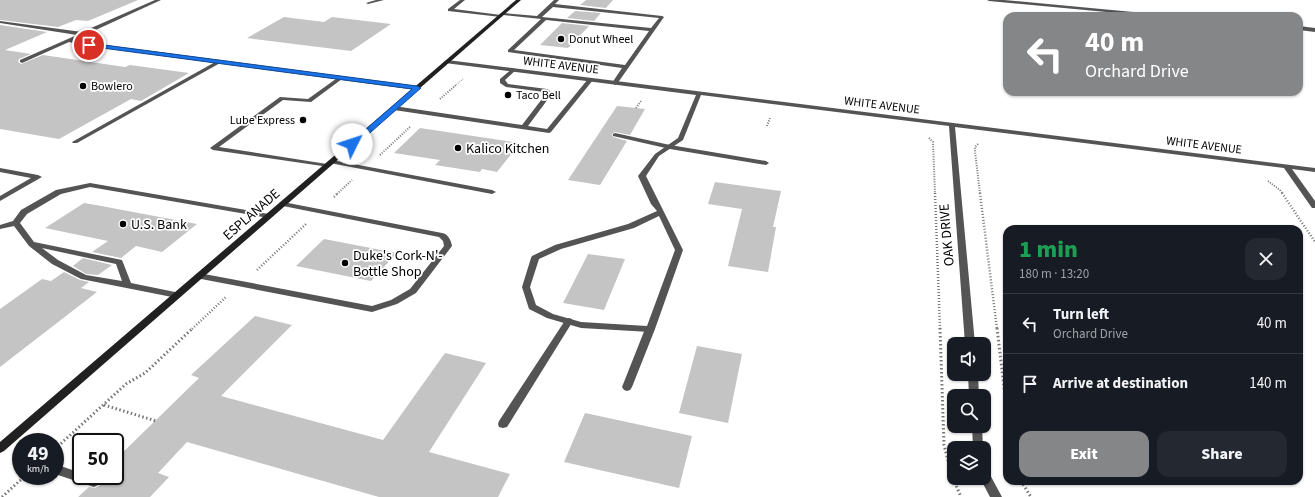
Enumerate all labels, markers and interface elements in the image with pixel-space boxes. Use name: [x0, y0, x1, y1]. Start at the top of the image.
text: 40 m: [1085, 22, 1144, 62]
pin: [72, 28, 106, 62]
icon: left: [1019, 28, 1071, 80]
place label: Donut Wheel: [569, 31, 633, 48]
icon: arrive: [78, 34, 100, 56]
marker: Donut Wheel: [556, 34, 566, 44]
street label: WHITE AVENUE: [522, 52, 600, 79]
text: Orchard Drive: [1085, 59, 1189, 84]
place label: Bowlero: [91, 78, 133, 95]
marker: Bowlero: [78, 81, 88, 91]
place label: Taco Bell: [516, 87, 561, 104]
marker: Taco Bell: [503, 90, 513, 100]
street label: WHITE AVENUE: [843, 92, 921, 119]
place label: Lube Express: [230, 112, 295, 129]
marker: Lube Express: [298, 115, 308, 125]
position arrow: [331, 123, 373, 165]
street label: WHITE AVENUE: [1165, 132, 1243, 159]
place label: Kalico Kitchen: [466, 139, 549, 159]
marker: Kalico Kitchen: [453, 143, 463, 153]
street label: ESPLANADE: [219, 184, 285, 245]
street label: OAK DRIVE: [934, 203, 960, 267]
place label: U.S. Bank: [131, 215, 187, 235]
marker: U.S. Bank: [118, 219, 128, 229]
text: 1 min: [1019, 232, 1078, 267]
button: close: [1245, 238, 1287, 280]
place label: Duke's Cork-N'- Bottle Shop: [353, 246, 443, 282]
marker: Duke's Cork-N'- Bottle Shop: [340, 258, 350, 268]
text: 180 m · 13:20: [1019, 265, 1089, 283]
text: Turn left: [1053, 304, 1109, 325]
icon: left: [1019, 313, 1041, 335]
text: 40 m: [1257, 313, 1287, 334]
text: Orchard Drive: [1053, 325, 1128, 343]
map controls: [947, 337, 991, 485]
button: sound: [947, 337, 991, 381]
icon: arrive: [1019, 373, 1041, 395]
text: Arrive at destination: [1053, 373, 1188, 394]
text: 140 m: [1249, 373, 1287, 394]
button: search: [947, 389, 991, 433]
button: Exit: [1019, 431, 1149, 477]
button: Share: [1157, 431, 1287, 477]
speed limit sign: 50: [72, 433, 124, 485]
text: 49: [27, 440, 49, 468]
button: layers: [947, 441, 991, 485]
text: km/h: [27, 462, 49, 476]

